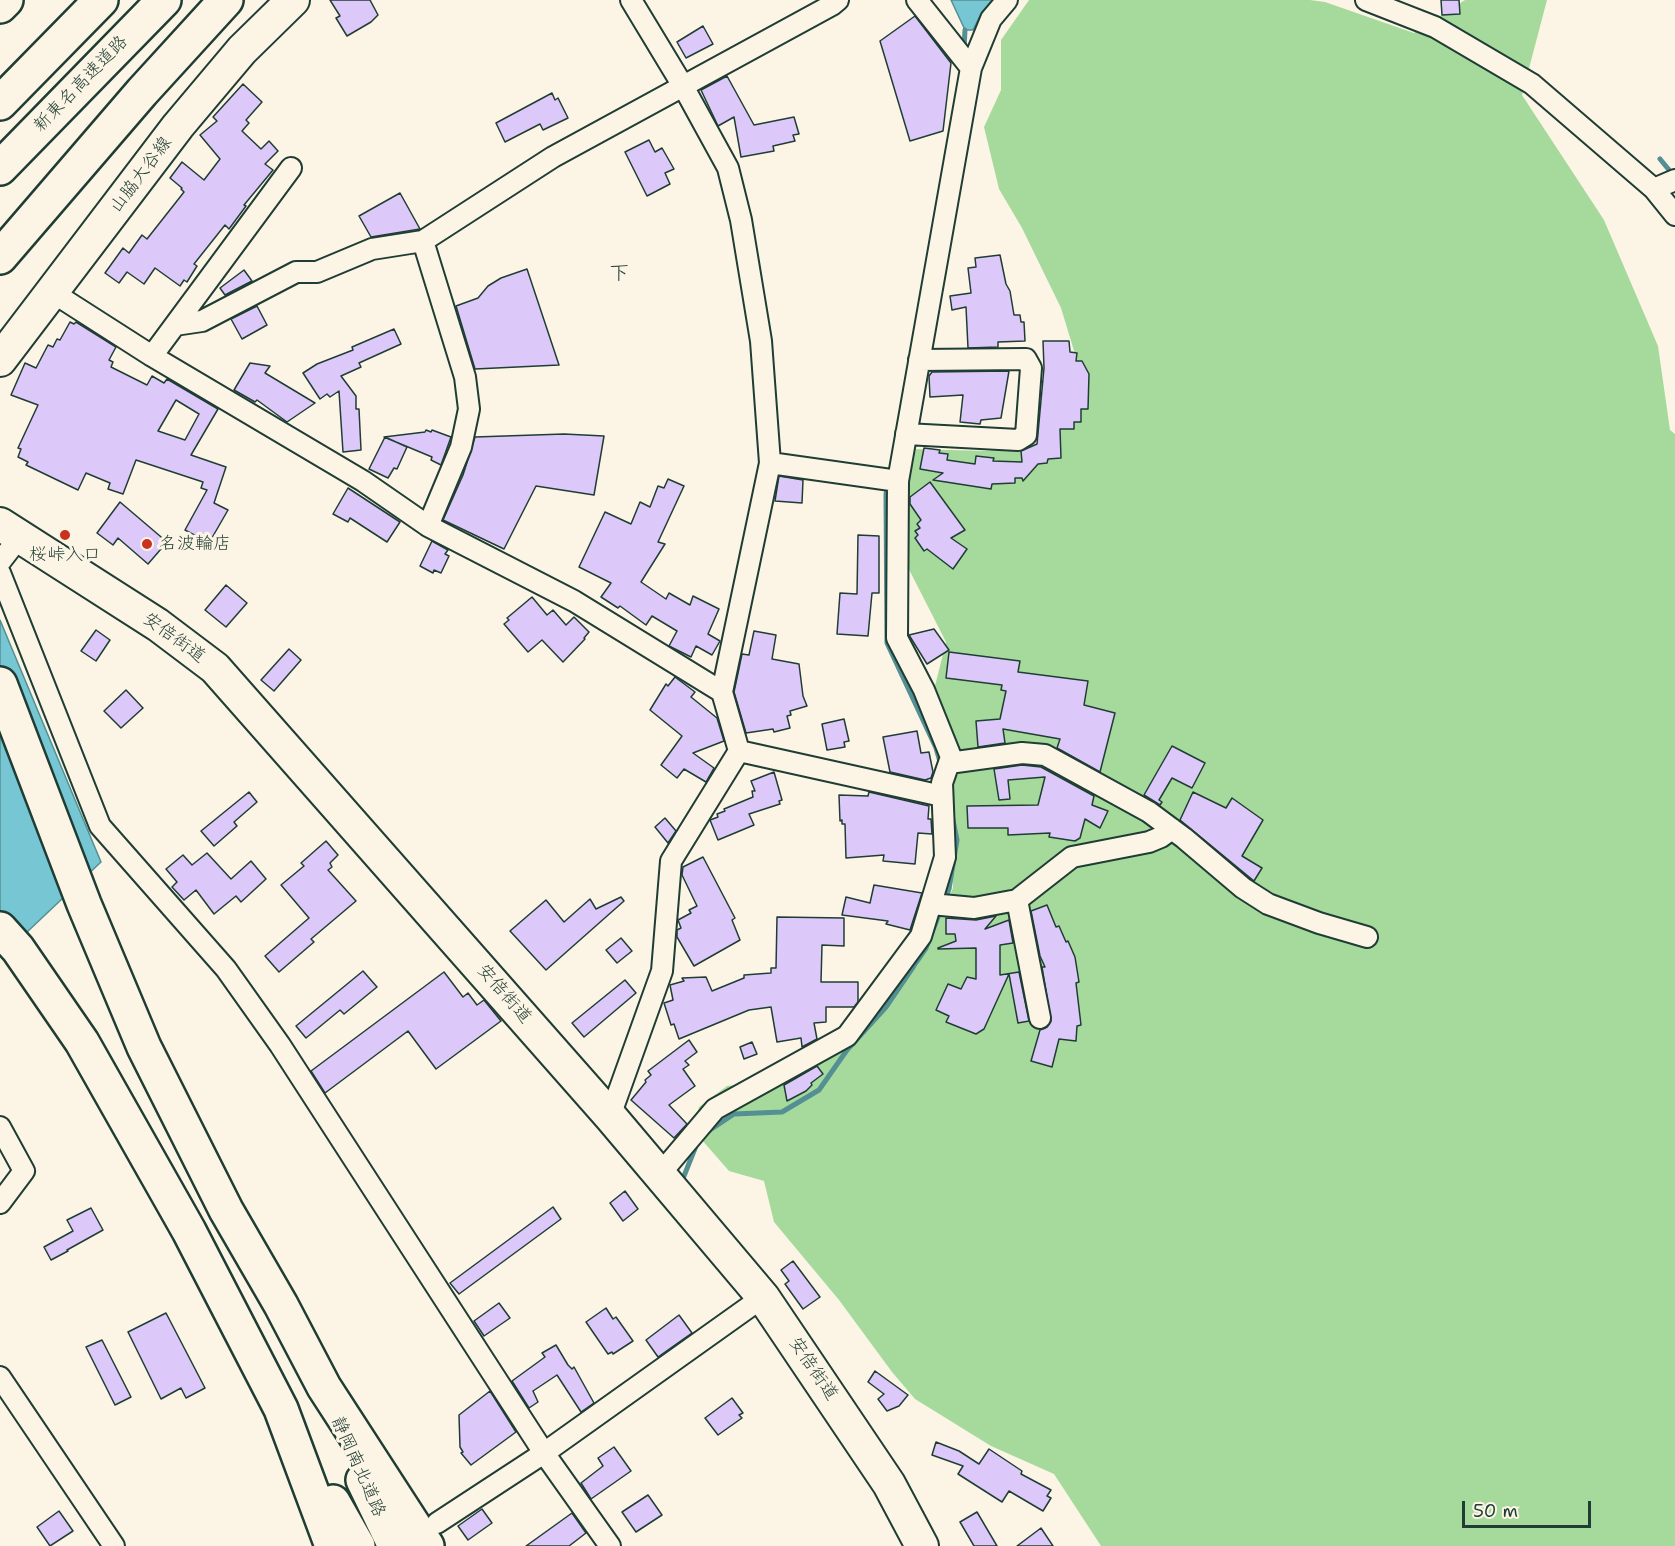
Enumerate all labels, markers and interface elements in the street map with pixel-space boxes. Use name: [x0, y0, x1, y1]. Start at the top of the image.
street label: 新東名高速道路: [29, 31, 133, 137]
street label: 山脇大谷線: [105, 133, 177, 217]
district label: 下: [609, 262, 629, 288]
marker: 桜峠入口: [58, 528, 72, 542]
place label: 名波輪店: [159, 533, 231, 555]
marker: 名波輪店: [140, 537, 154, 551]
place label: 桜峠入口: [29, 544, 101, 566]
street label: 安倍街道: [139, 608, 209, 668]
street label: 安倍街道: [472, 960, 536, 1028]
street label: 安倍街道: [784, 1333, 842, 1405]
street label: 静岡南北道路: [326, 1413, 390, 1521]
scale bar: [1465, 1489, 1594, 1527]
text: 50 m: [1473, 1499, 1518, 1523]

